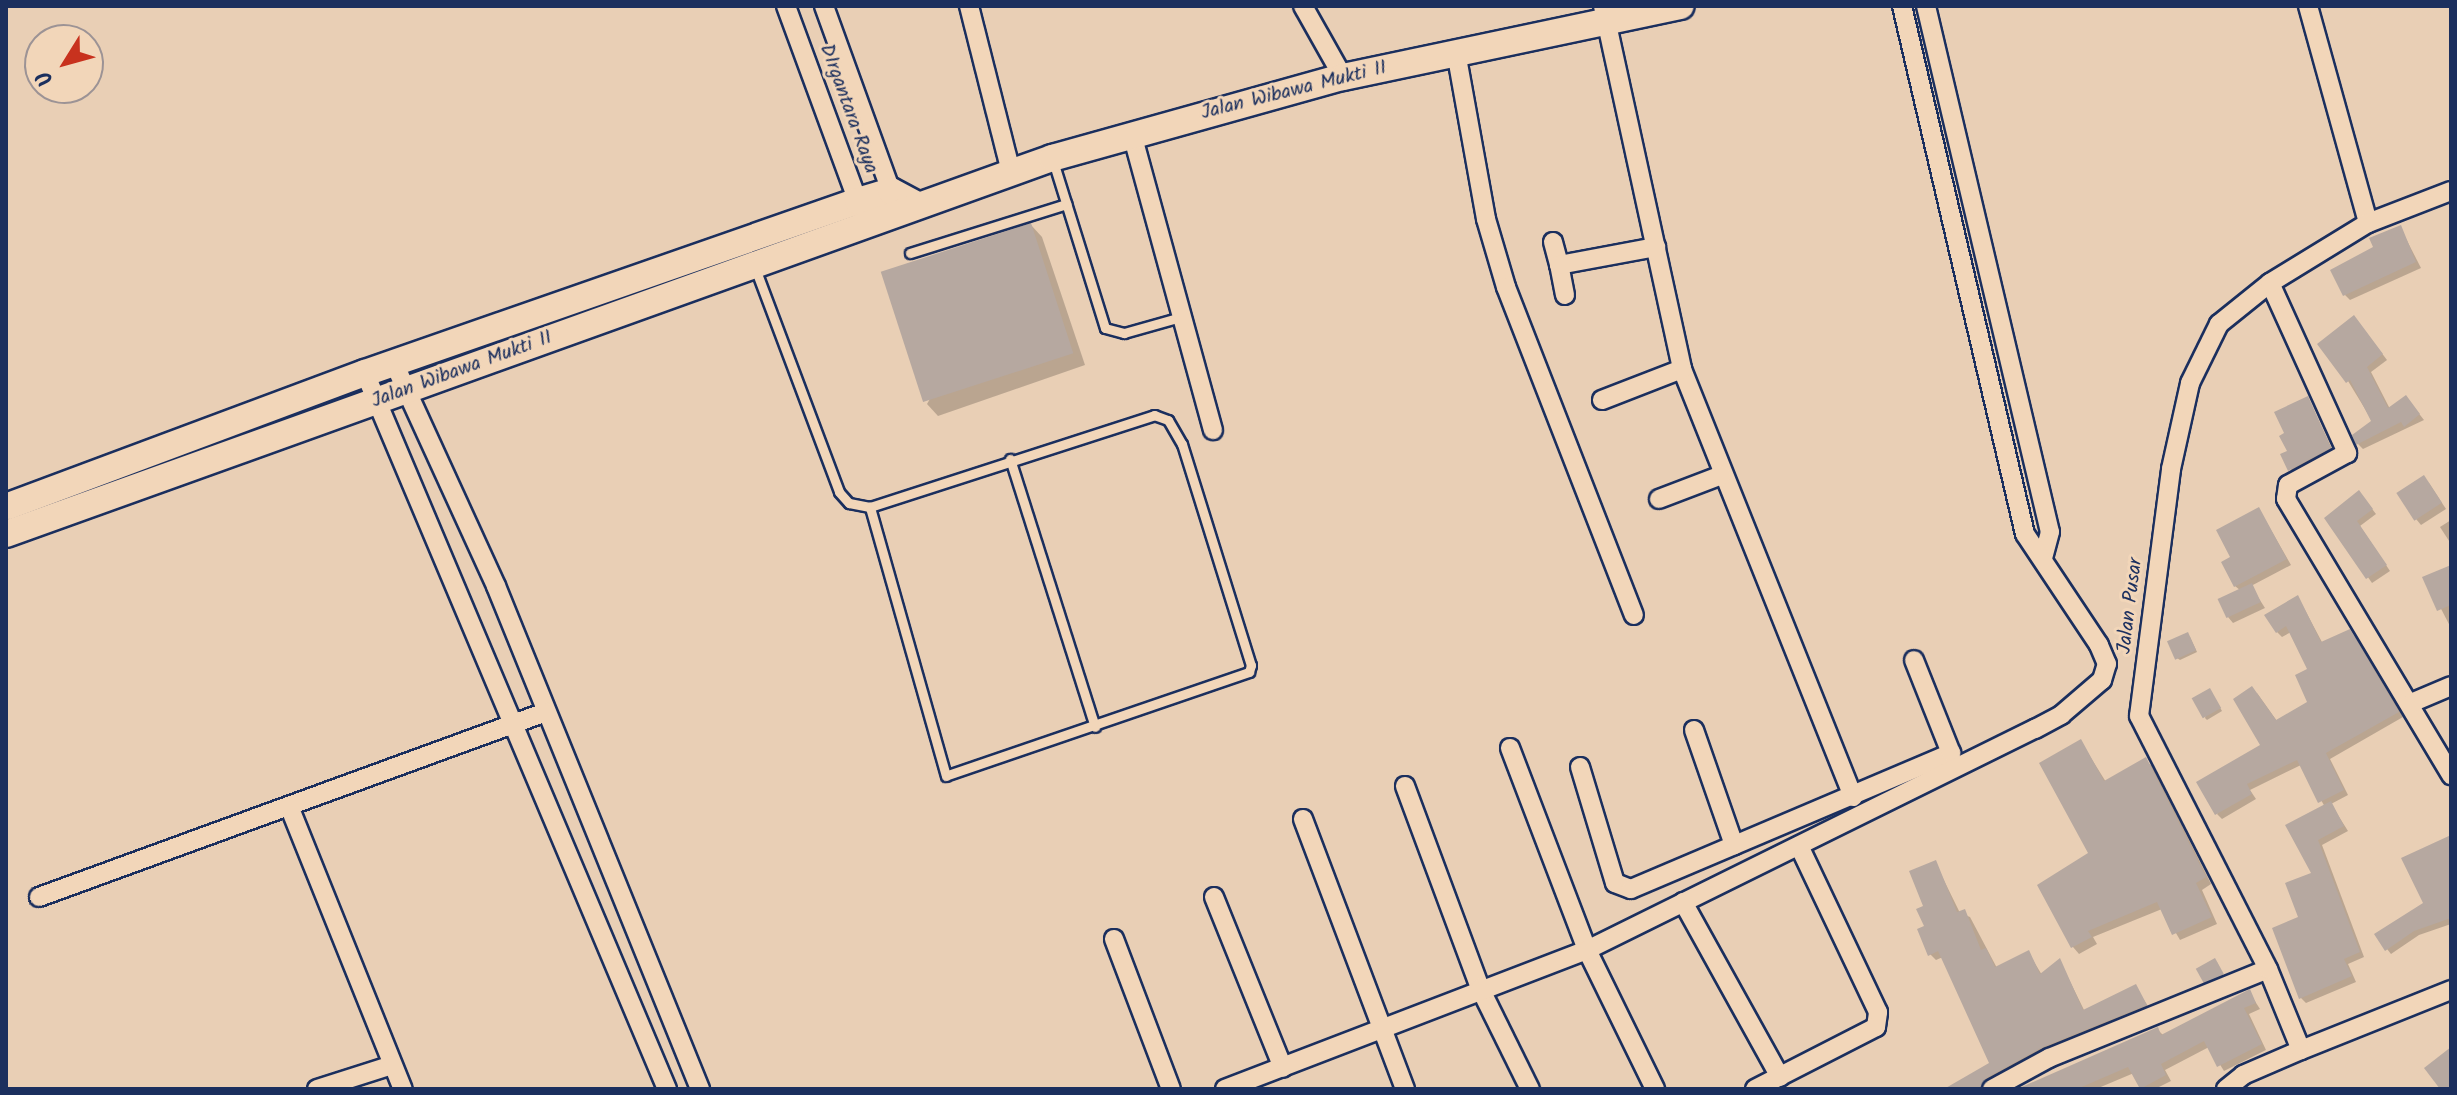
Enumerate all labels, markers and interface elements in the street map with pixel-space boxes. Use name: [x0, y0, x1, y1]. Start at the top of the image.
north arrow: [24, 24, 104, 104]
street label: DIrgantara Raya: [813, 41, 883, 177]
street label: Jalan Wibawa Mukti II: [1199, 56, 1389, 126]
text: U: [28, 62, 64, 93]
street label: Jalan Wibawa Mukti II: [368, 326, 556, 414]
street label: Jalan Pusar: [2113, 557, 2149, 655]

